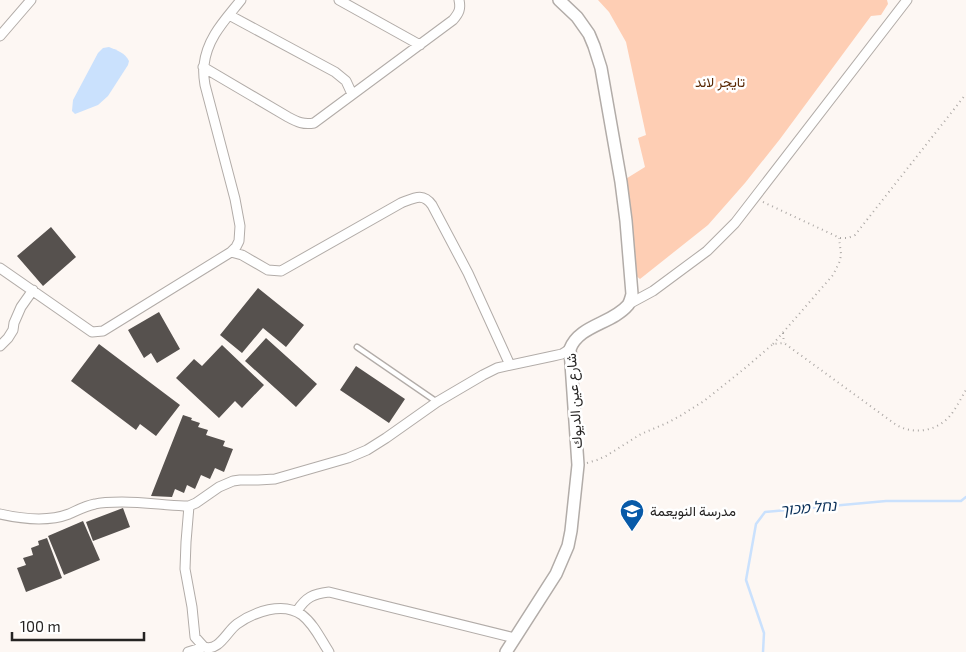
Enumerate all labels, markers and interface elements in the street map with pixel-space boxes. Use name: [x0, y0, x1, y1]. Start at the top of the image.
park label: تايجر لاند: [695, 73, 745, 91]
street label: شارع عين الديوك: [562, 352, 588, 449]
water label: נחל מכוך: [779, 495, 838, 518]
school or university icon: مدرسة النويعمة: [619, 498, 645, 532]
place label: مدرسة النويعمة: [650, 502, 736, 520]
scale bar: [12, 610, 145, 642]
text: 100 m: [20, 617, 61, 635]

